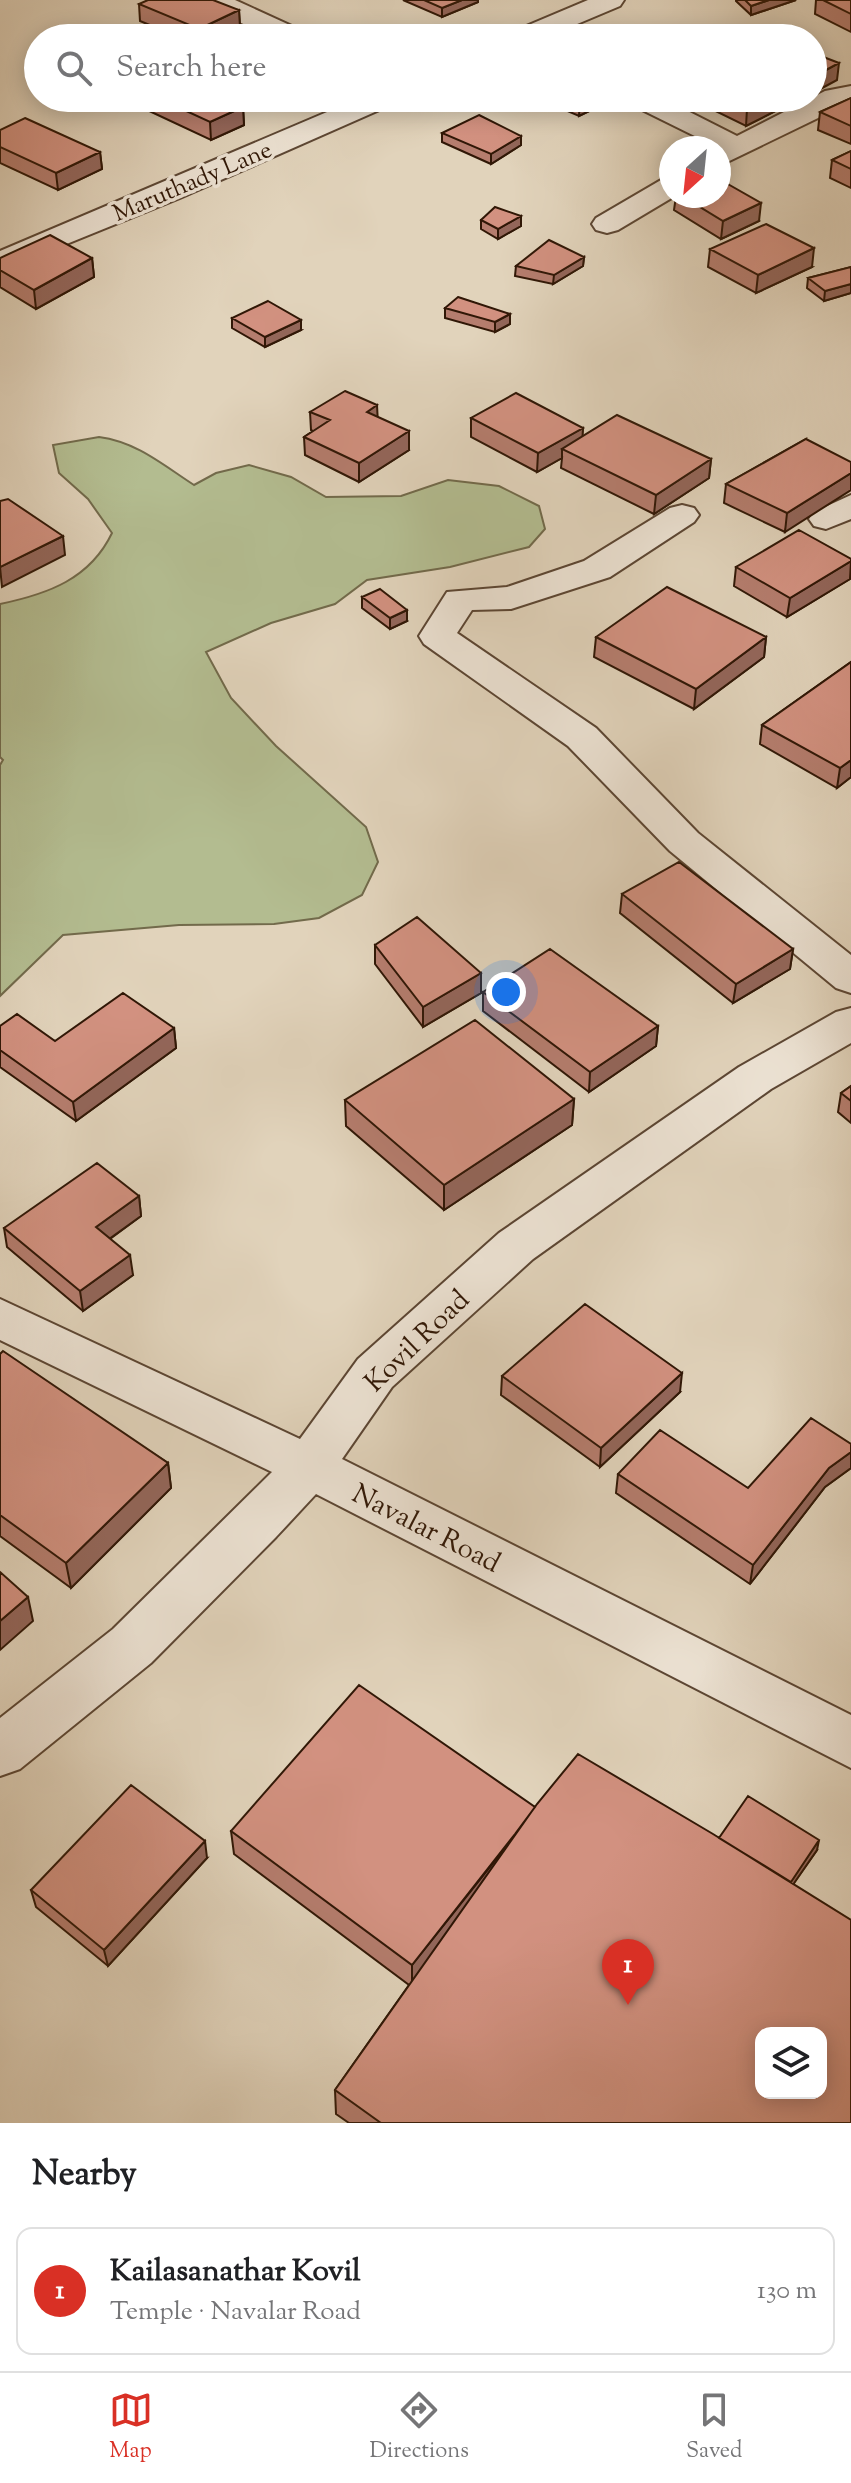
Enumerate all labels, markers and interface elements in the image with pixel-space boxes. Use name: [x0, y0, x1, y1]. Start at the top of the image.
search box: [24, 24, 827, 112]
icon: search: [52, 46, 96, 90]
text: Search here: [116, 47, 266, 90]
street label: Maruthady Lane: [108, 134, 278, 232]
north arrow: [659, 136, 731, 208]
your location: [486, 972, 526, 1012]
street label: Kovil Road: [356, 1282, 480, 1403]
street label: Navalar Road: [344, 1475, 507, 1584]
pin: 1: [602, 1939, 654, 2005]
map controls: [755, 2027, 827, 2099]
button: layers: [755, 2027, 827, 2099]
text: Nearby: [32, 2151, 137, 2200]
text: Kailasanathar Kovil: [110, 2251, 361, 2294]
text: 1: [56, 2273, 64, 2310]
text: 130 m: [757, 2273, 817, 2310]
text: Temple · Navalar Road: [110, 2294, 361, 2331]
tab: Map: [109, 2388, 153, 2468]
tab: Directions: [370, 2388, 469, 2468]
tab: Saved: [686, 2388, 742, 2468]

